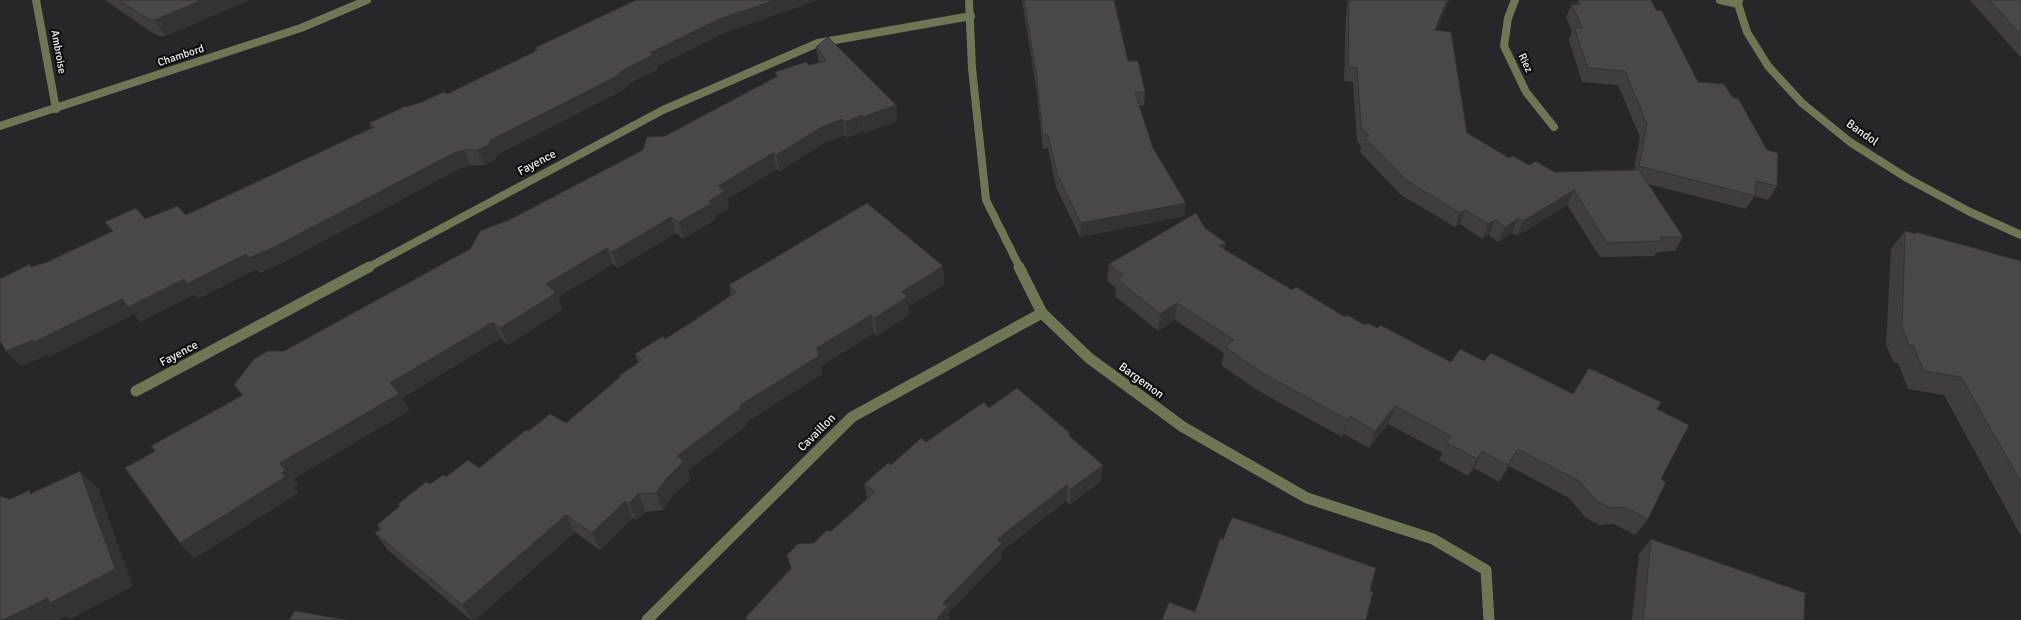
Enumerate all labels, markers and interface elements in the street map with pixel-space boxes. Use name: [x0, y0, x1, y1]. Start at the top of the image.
street label: Ambroise: [48, 29, 68, 75]
street label: Chambord: [156, 42, 206, 70]
street label: Riez: [1515, 51, 1535, 75]
street label: Bandol: [1843, 117, 1881, 149]
street label: Fayence: [515, 147, 559, 179]
street label: Fayence: [157, 338, 201, 370]
street label: Bargemon: [1116, 360, 1166, 402]
street label: Cavaillon: [795, 411, 839, 455]

